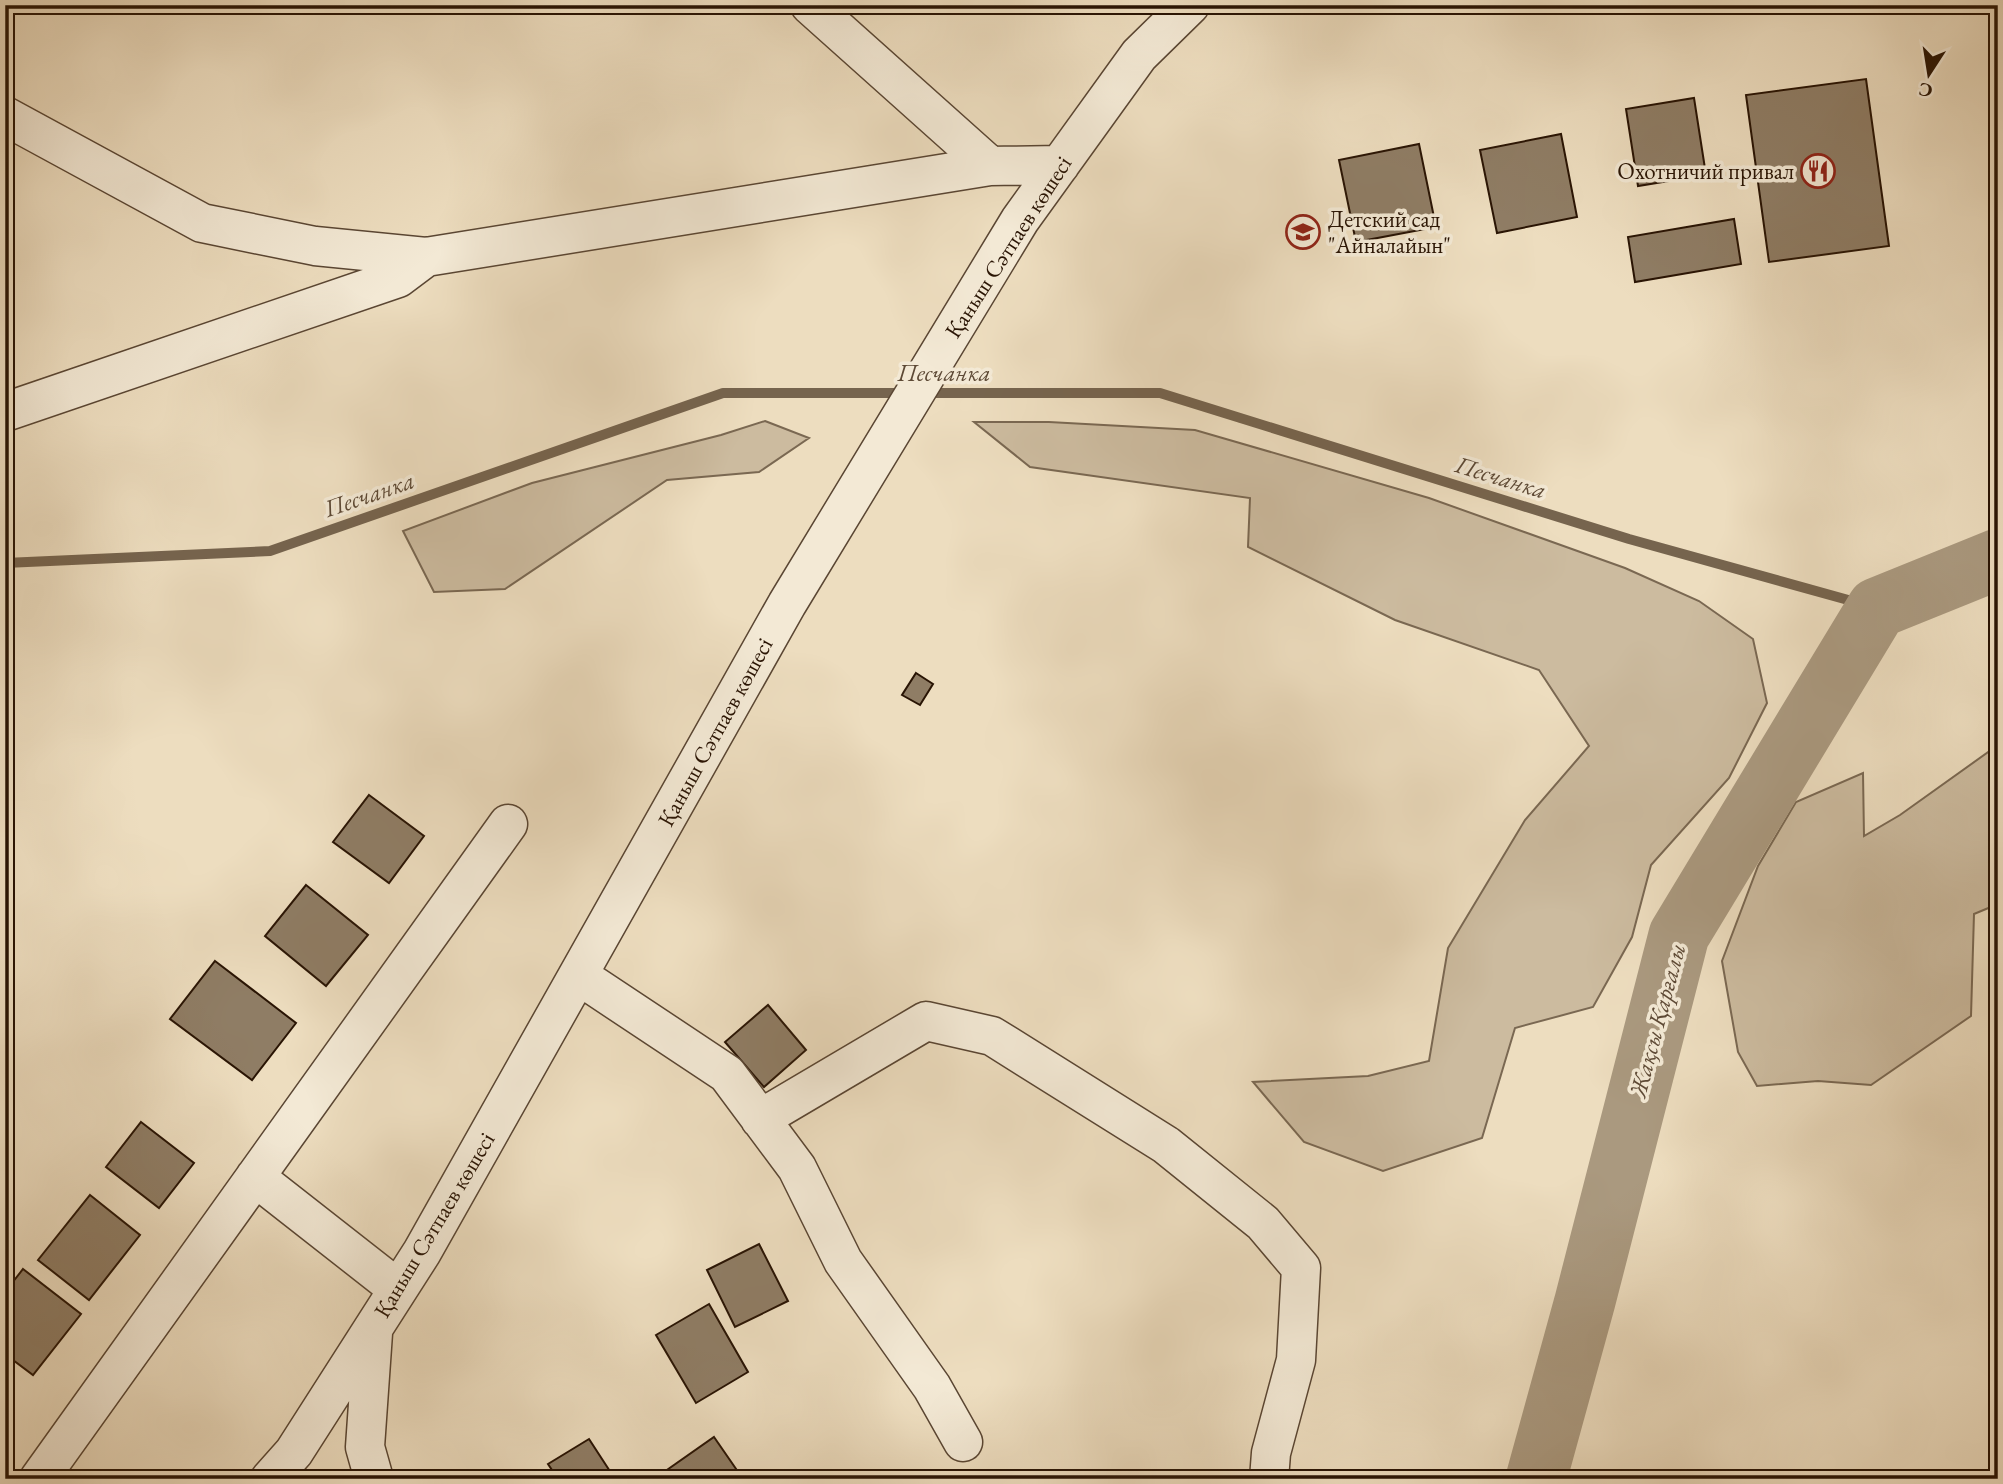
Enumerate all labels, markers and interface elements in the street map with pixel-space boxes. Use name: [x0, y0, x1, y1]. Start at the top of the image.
north arrow: [1895, 38, 1965, 108]
text: С: [1916, 77, 1935, 104]
street label: Қаныш Сәтпаев көшесі: [938, 150, 1078, 344]
restaurant icon: Охотничий привал: [1799, 152, 1837, 190]
place label: Охотничий привал: [1617, 156, 1794, 186]
place label: Детский сад "Айналайын": [1328, 204, 1451, 260]
school or university icon: Детский сад "Айналайын": [1284, 213, 1322, 251]
water label: Песчанка: [896, 357, 991, 388]
water label: Песчанка: [1451, 448, 1550, 505]
water label: Песчанка: [319, 464, 418, 524]
street label: Қаныш Сәтпаев көшесі: [651, 632, 780, 832]
water label: Жақсы Қарғалы: [1621, 940, 1692, 1102]
street label: Қаныш Сәтпаев көшесі: [367, 1126, 502, 1323]

